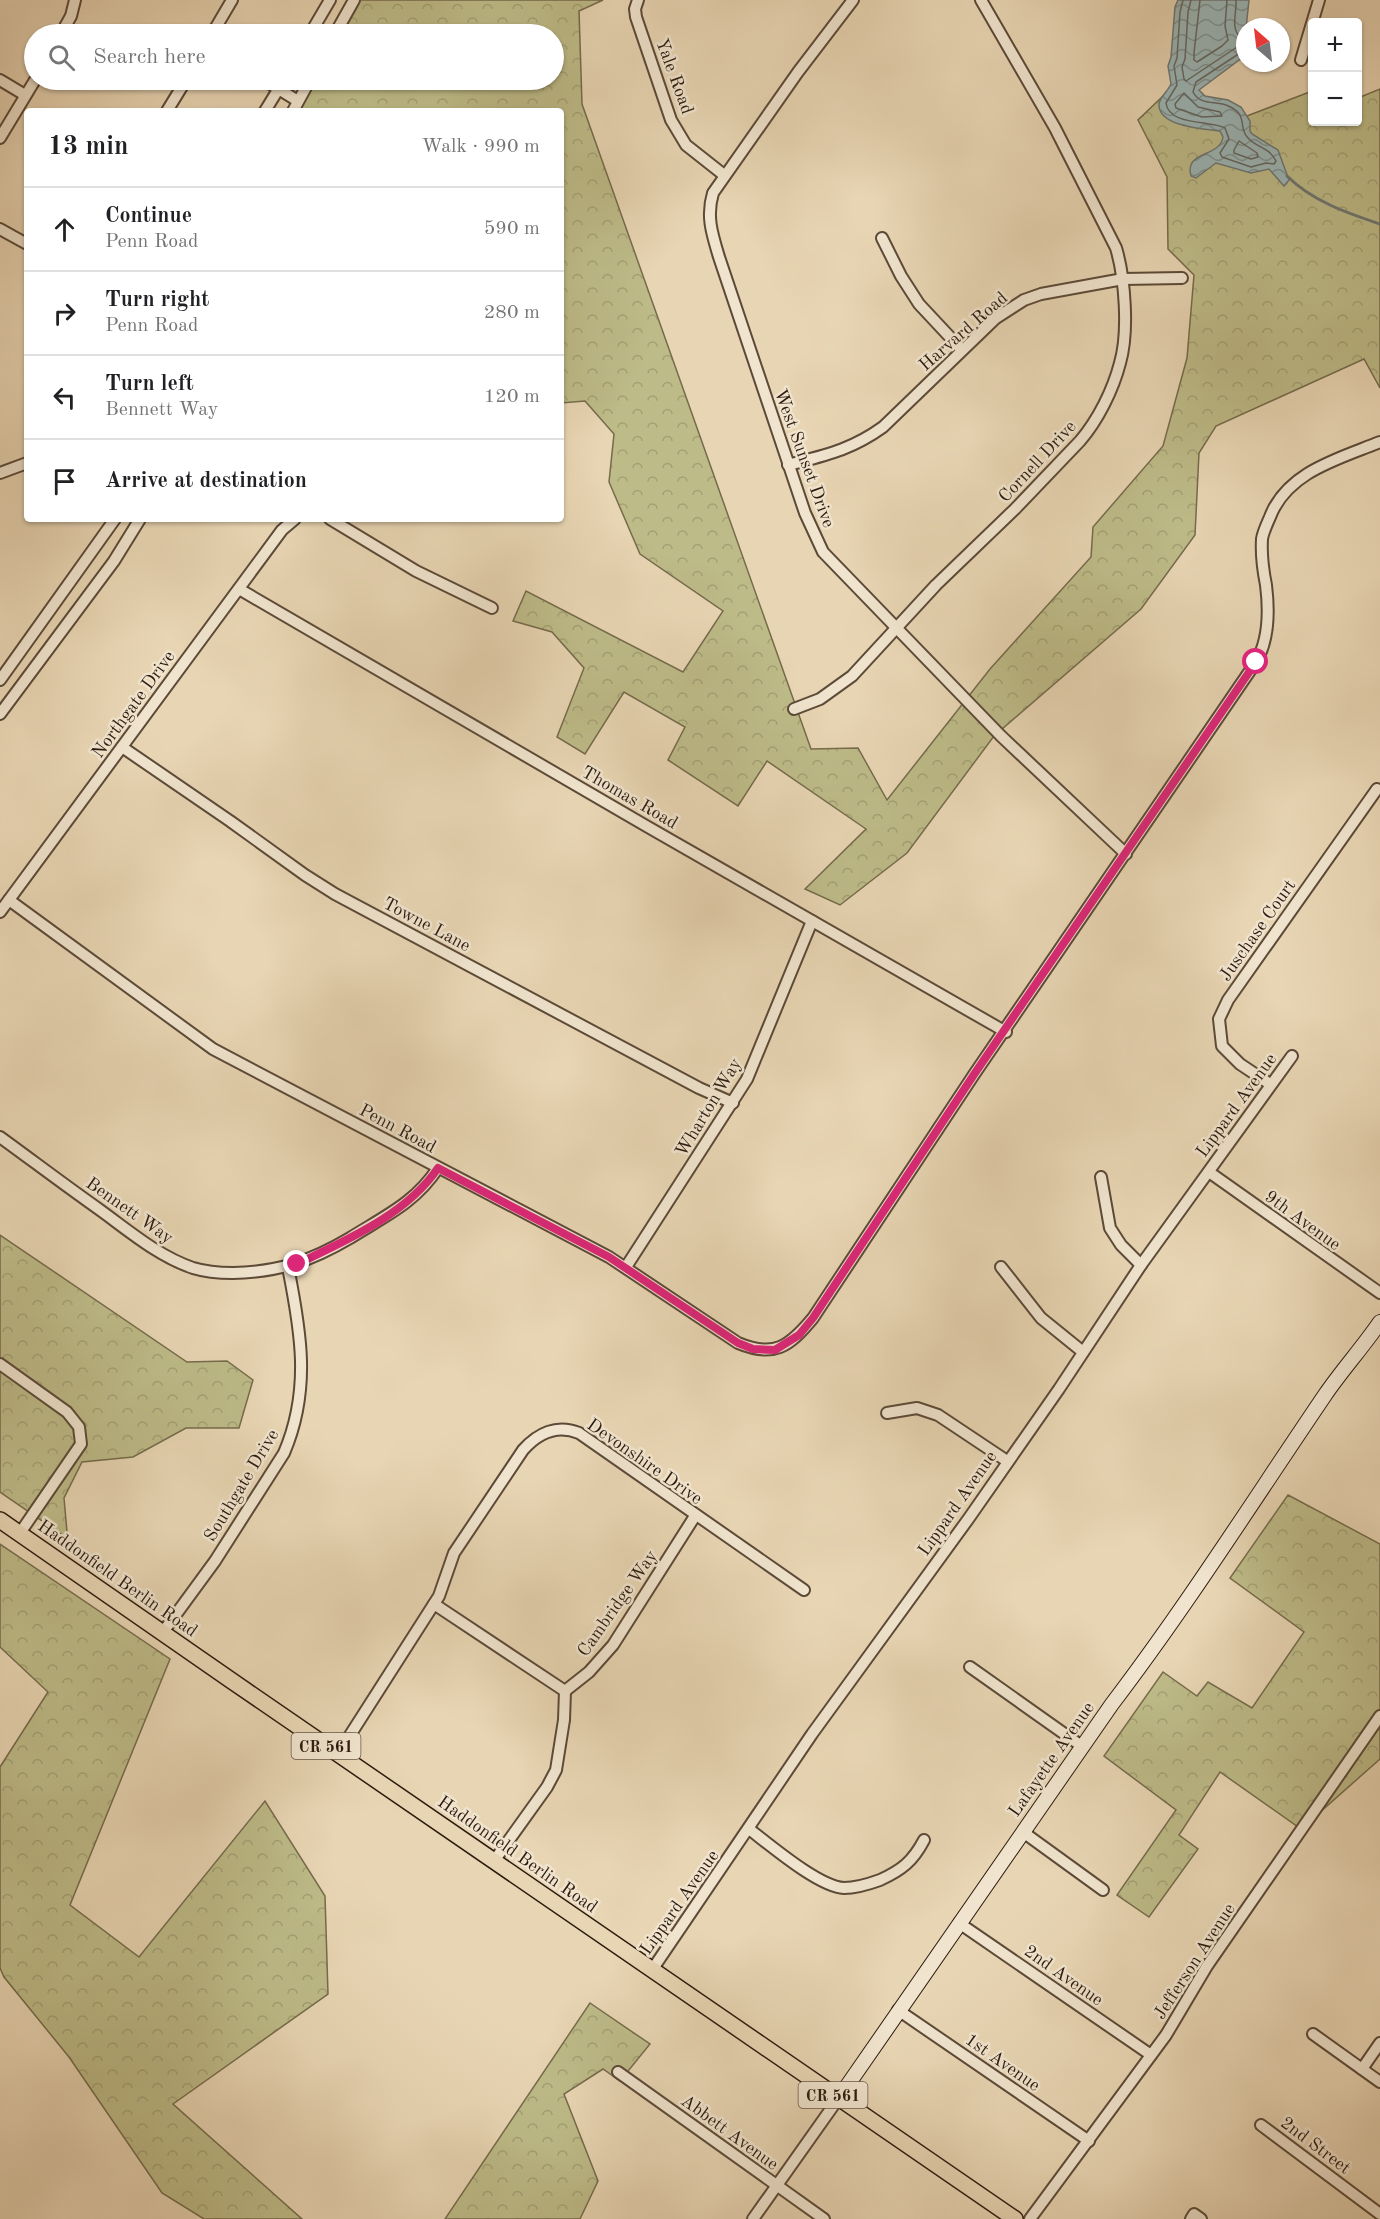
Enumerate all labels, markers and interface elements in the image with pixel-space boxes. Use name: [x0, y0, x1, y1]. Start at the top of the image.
north arrow: [1236, 18, 1290, 72]
map controls: [1308, 18, 1362, 126]
button: +: [1308, 18, 1362, 72]
search box: [24, 24, 564, 90]
street label: Yale Road: [652, 36, 696, 117]
icon: search: [45, 41, 78, 74]
text: Search here: [93, 46, 206, 68]
button: −: [1308, 72, 1362, 126]
text: 13 min: [48, 134, 128, 160]
text: Walk · 990 m: [421, 137, 540, 157]
text: Continue: [105, 205, 192, 227]
icon: ahead: [48, 213, 81, 246]
text: 590 m: [484, 219, 540, 239]
text: Penn Road: [105, 232, 199, 252]
text: Turn right: [105, 289, 209, 311]
street label: Harvard Road: [916, 289, 1011, 375]
icon: right: [48, 297, 81, 330]
text: 280 m: [484, 303, 540, 323]
text: Penn Road: [105, 316, 199, 336]
text: Turn left: [105, 373, 194, 395]
icon: left: [48, 381, 81, 414]
text: 120 m: [484, 387, 540, 407]
street label: West Sunset Drive: [771, 387, 838, 530]
text: Bennett Way: [105, 400, 218, 420]
street label: Cornell Drive: [996, 417, 1080, 506]
icon: arrive: [48, 465, 81, 498]
text: Arrive at destination: [105, 470, 307, 492]
street label: Northgate Drive: [89, 648, 179, 762]
route start: [1242, 648, 1268, 674]
street label: Thomas Road: [578, 763, 681, 833]
street label: Juschase Court: [1216, 877, 1299, 985]
street label: Towne Lane: [380, 894, 473, 955]
street label: Lippard Avenue: [1193, 1050, 1280, 1161]
street label: Wharton Way: [673, 1055, 745, 1160]
street label: Penn Road: [356, 1101, 439, 1157]
street label: Bennett Way: [82, 1174, 177, 1248]
street label: 9th Avenue: [1261, 1187, 1344, 1254]
route end: [283, 1250, 309, 1276]
street label: Devonshire Drive: [584, 1415, 705, 1508]
street label: Southgate Drive: [201, 1426, 282, 1545]
street label: Lippard Avenue: [915, 1448, 1001, 1559]
street label: Haddonfield Berlin Road: [34, 1517, 201, 1641]
street label: Cambridge Way: [575, 1547, 661, 1660]
street label: Lafayette Avenue: [1006, 1699, 1098, 1820]
road number: CR 561: [292, 1733, 360, 1759]
street label: Haddonfield Berlin Road: [434, 1793, 601, 1917]
street label: Lippard Avenue: [637, 1847, 723, 1958]
street label: Jefferson Avenue: [1151, 1900, 1239, 2023]
street label: 2nd Avenue: [1021, 1942, 1106, 2010]
street label: 1st Avenue: [962, 2031, 1043, 2095]
road number: CR 561: [798, 2082, 868, 2108]
street label: Abbett Avenue: [677, 2092, 781, 2174]
street label: 2nd Street: [1277, 2114, 1354, 2178]

